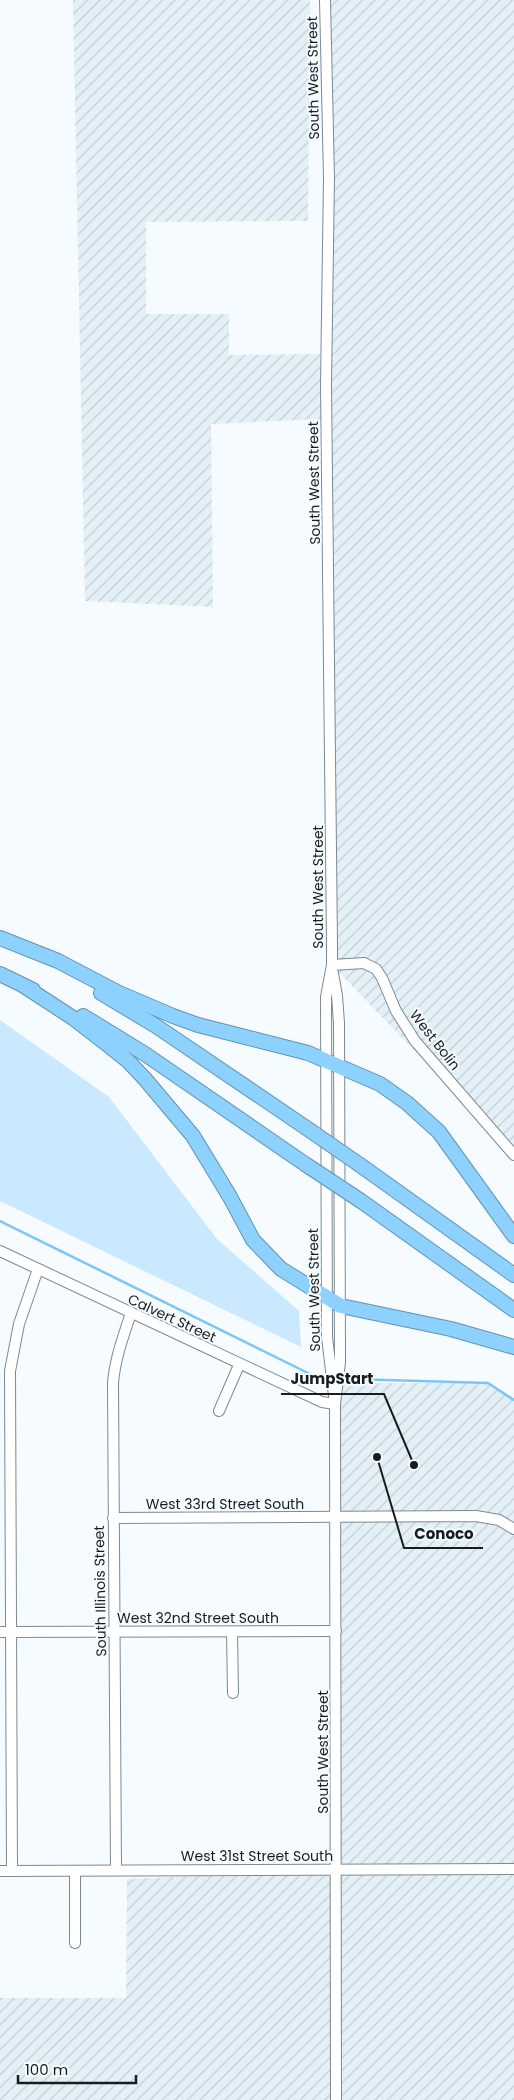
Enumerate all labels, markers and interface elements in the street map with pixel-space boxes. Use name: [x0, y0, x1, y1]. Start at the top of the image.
street label: South West Street: [302, 16, 324, 140]
street label: South West Street: [303, 421, 325, 545]
street label: South West Street: [308, 825, 328, 949]
street label: West Bolin: [405, 1006, 465, 1074]
street label: South West Street: [303, 1228, 325, 1352]
street label: Calvert Street: [125, 1289, 219, 1347]
callout: JumpStart: [281, 1364, 384, 1394]
text: JumpStart: [291, 1368, 373, 1389]
street label: West 33rd Street South: [146, 1494, 304, 1514]
callout: Conoco: [404, 1518, 483, 1548]
text: Conoco: [414, 1523, 474, 1544]
street label: South Illinois Street: [89, 1525, 111, 1657]
street label: West 32nd Street South: [117, 1608, 279, 1628]
street label: South West Street: [313, 1690, 333, 1814]
street label: West 31st Street South: [181, 1846, 333, 1866]
scale bar: [18, 2052, 135, 2084]
text: 100 m: [25, 2059, 68, 2080]

